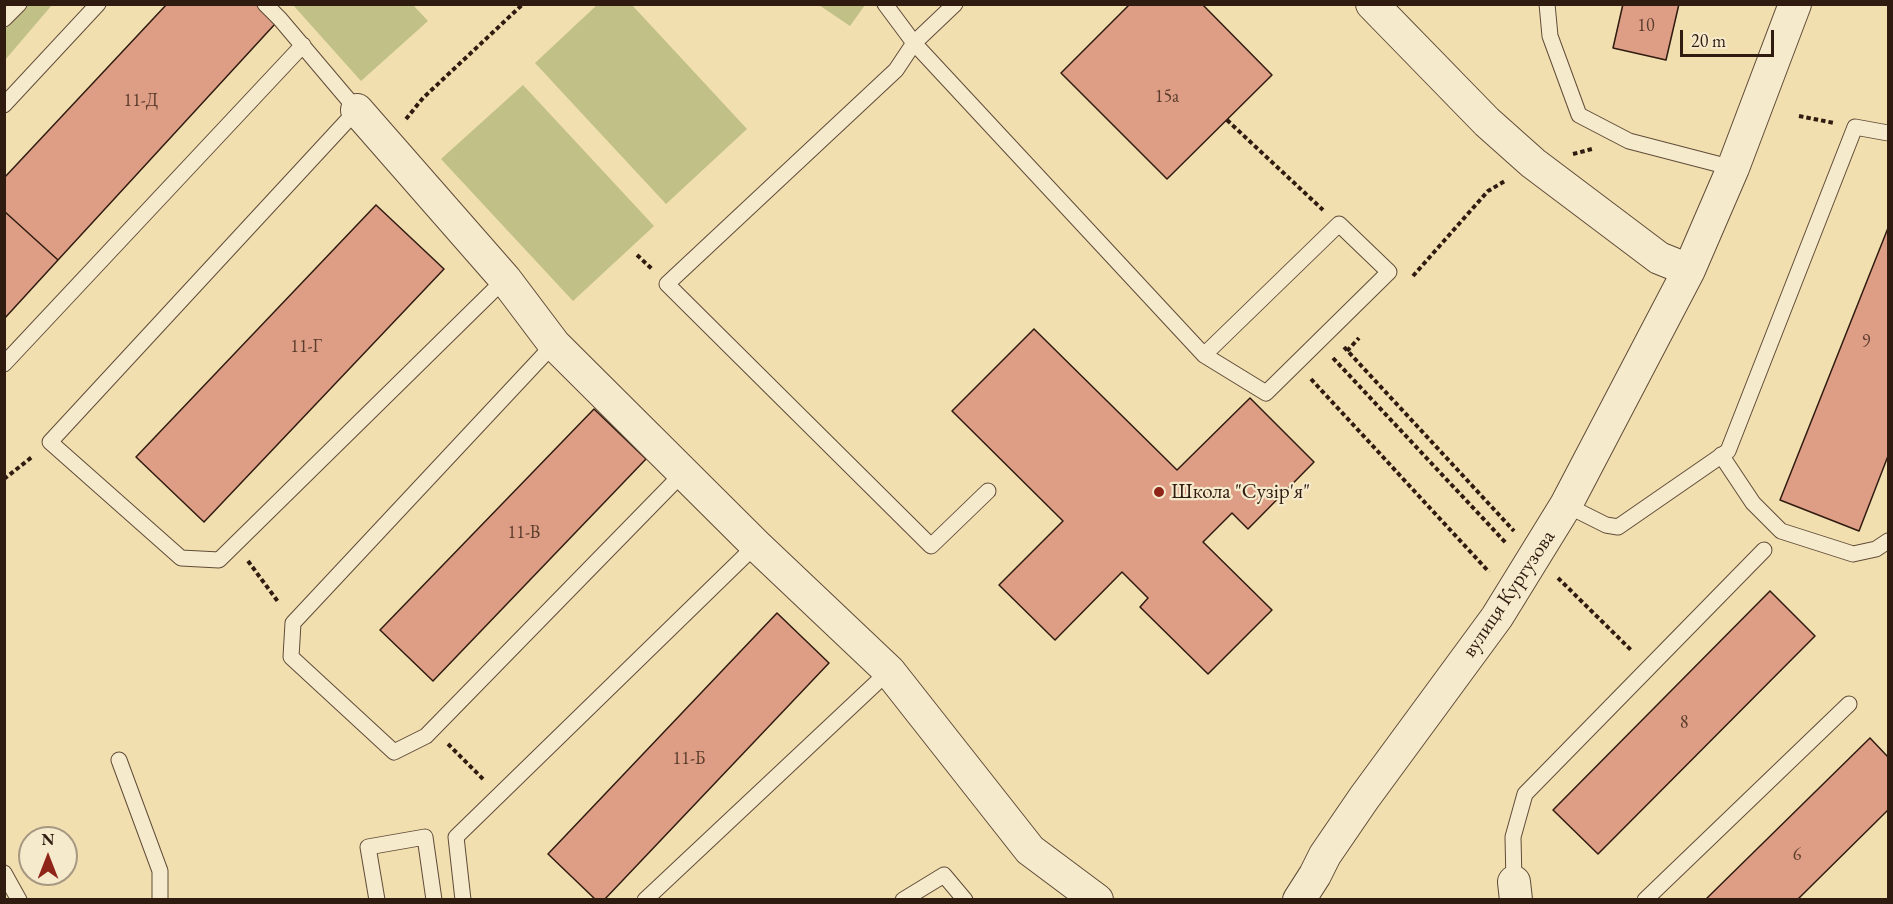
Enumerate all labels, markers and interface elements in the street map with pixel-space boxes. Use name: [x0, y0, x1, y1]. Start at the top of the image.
house number: 10: [1637, 15, 1655, 37]
scale bar: [1683, 18, 1778, 56]
text: 20 m: [1691, 29, 1726, 52]
house number: 15а: [1155, 86, 1179, 108]
house number: 11-Д: [124, 90, 158, 112]
house number: 9: [1862, 331, 1870, 353]
house number: 11-Г: [290, 336, 322, 358]
place label: Школа "Сузір'я": [1171, 479, 1310, 505]
marker: Школа "Сузір'я": [1152, 485, 1166, 499]
house number: 11-В: [508, 522, 540, 544]
street label: вулиця Кургузова: [1457, 526, 1561, 662]
house number: 8: [1680, 712, 1688, 734]
house number: 11-Б: [673, 748, 705, 770]
north arrow: [18, 826, 78, 886]
text: N: [42, 829, 54, 850]
house number: 6: [1793, 844, 1801, 866]

